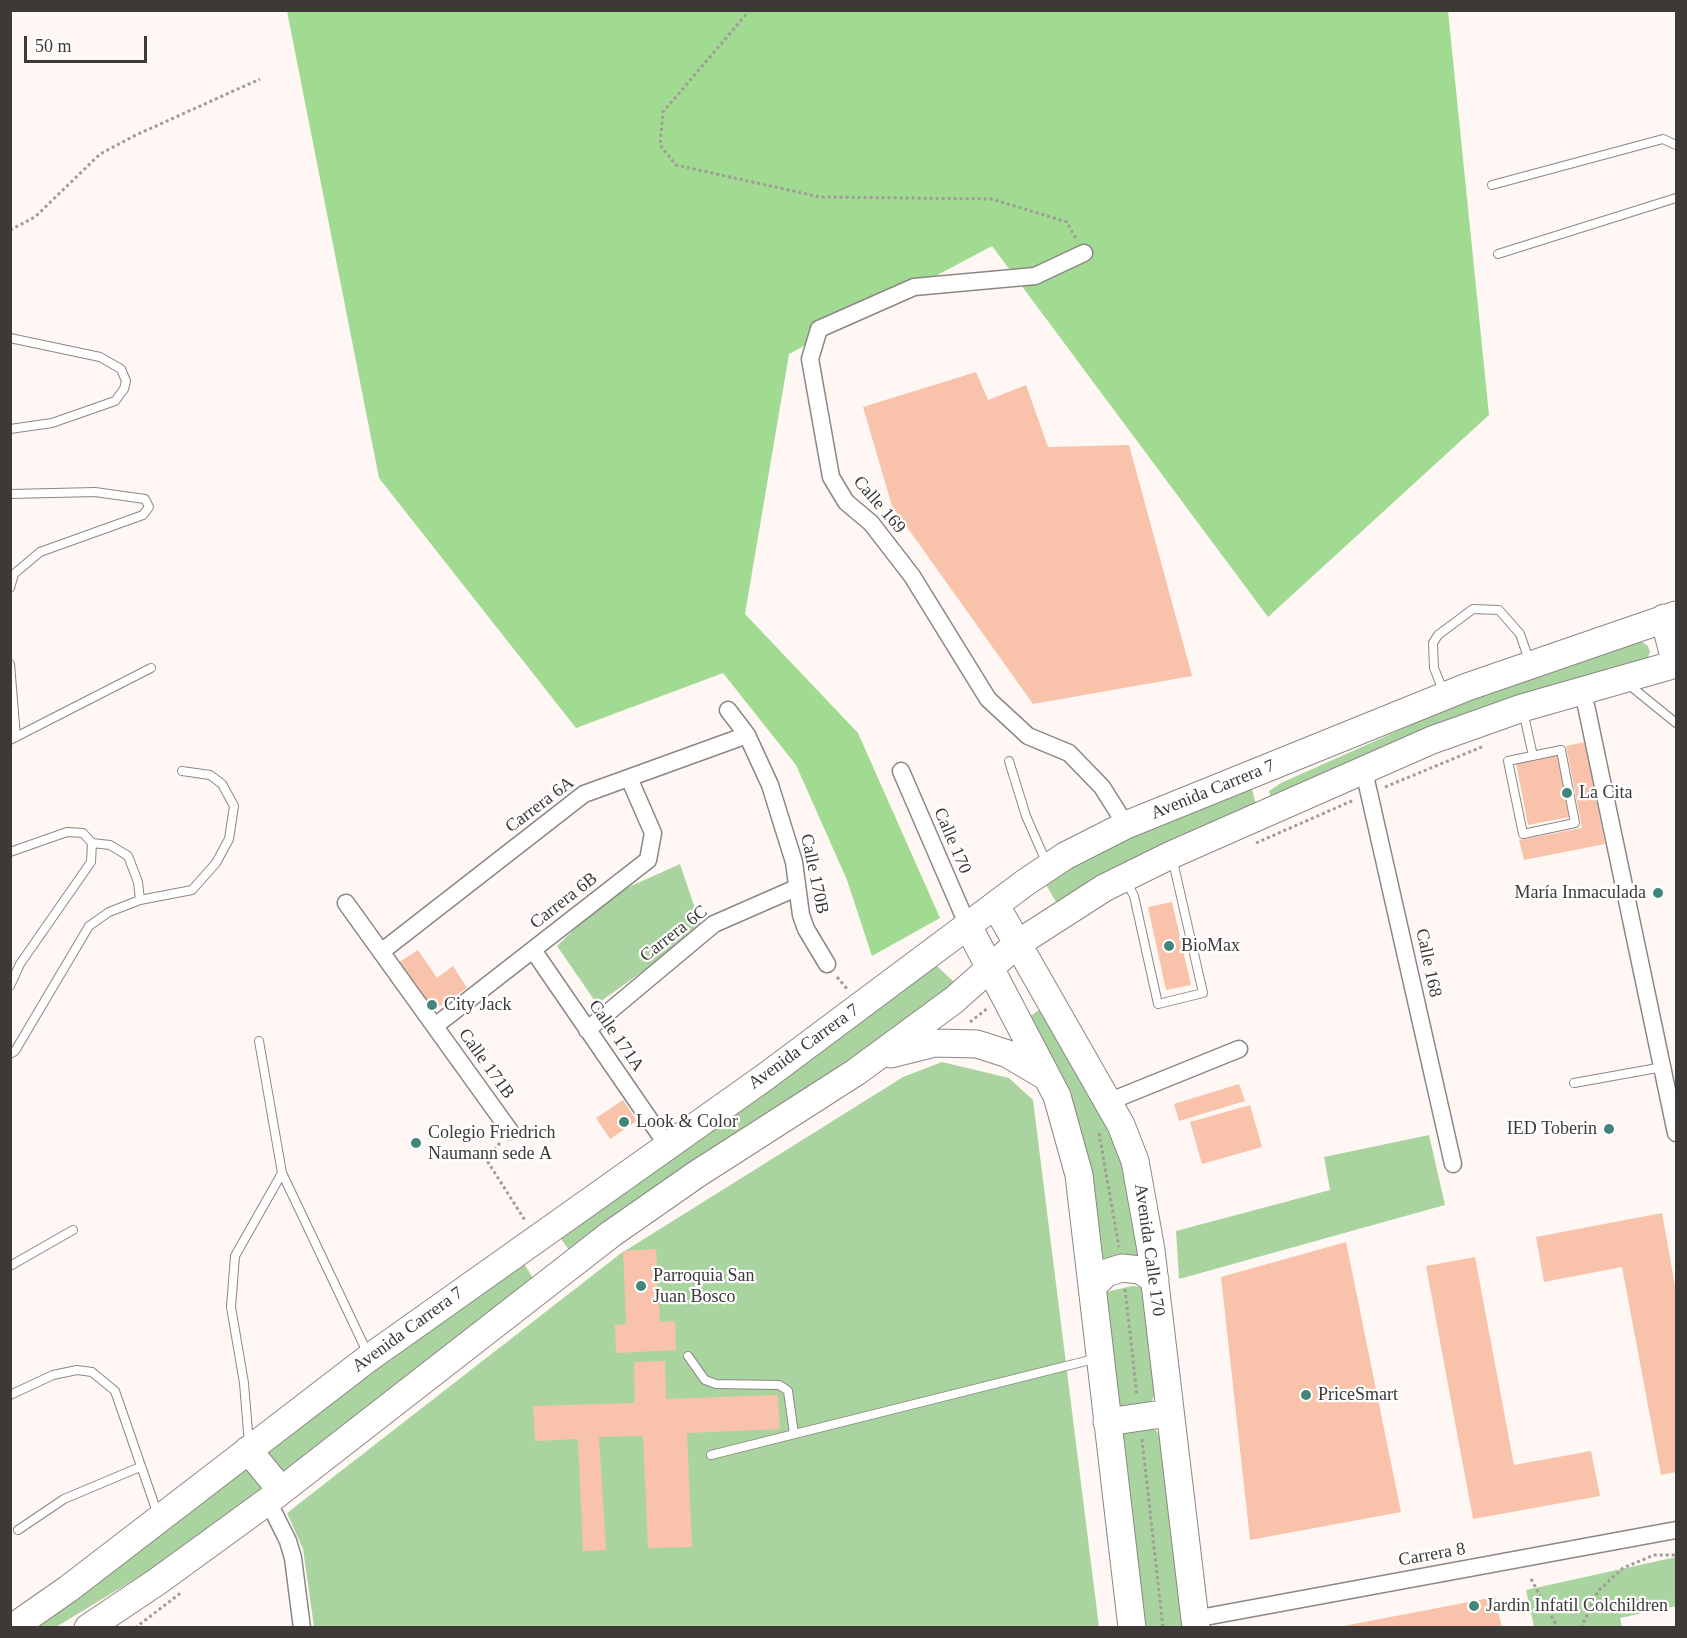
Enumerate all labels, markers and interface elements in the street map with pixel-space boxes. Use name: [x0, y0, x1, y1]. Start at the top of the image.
scale bar: [27, 24, 150, 62]
text: 50 m: [35, 36, 72, 56]
street label: Calle 169: [848, 472, 910, 538]
street label: Avenida Carrera 7: [1148, 755, 1278, 825]
street label: Carrera 6A: [501, 772, 579, 838]
place label: La Cita: [1579, 782, 1632, 804]
marker: La Cita: [1560, 786, 1574, 800]
street label: Calle 170: [928, 805, 976, 877]
street label: Calle 170B: [795, 832, 833, 916]
street label: Carrera 6B: [526, 868, 602, 934]
place label: María Inmaculada: [1515, 882, 1646, 904]
marker: María Inmaculada: [1651, 886, 1665, 900]
street label: Carrera 6C: [636, 901, 712, 967]
street label: Calle 168: [1410, 927, 1446, 999]
place label: BioMax: [1181, 935, 1240, 957]
marker: BioMax: [1162, 939, 1176, 953]
place label: City Jack: [444, 994, 511, 1016]
street label: Calle 171A: [583, 996, 649, 1076]
marker: City Jack: [425, 998, 439, 1012]
street label: Avenida Carrera 7: [744, 1000, 864, 1094]
street label: Calle 171B: [453, 1025, 519, 1103]
place label: Look & Color: [636, 1111, 738, 1133]
marker: Look & Color: [617, 1115, 631, 1129]
place label: IED Toberin: [1507, 1118, 1597, 1140]
place label: Colegio Friedrich Naumann sede A: [428, 1122, 555, 1164]
marker: IED Toberin: [1602, 1122, 1616, 1136]
marker: Colegio Friedrich Naumann sede A: [409, 1136, 423, 1150]
street label: Avenida Calle 170: [1129, 1182, 1169, 1318]
place label: Parroquia San Juan Bosco: [653, 1265, 754, 1308]
marker: Parroquia San Juan Bosco: [634, 1279, 648, 1293]
street label: Avenida Carrera 7: [348, 1283, 468, 1377]
place label: PriceSmart: [1318, 1384, 1398, 1406]
marker: PriceSmart: [1299, 1388, 1313, 1402]
street label: Carrera 8: [1397, 1539, 1467, 1571]
place label: Jardin Infatil Colchildren: [1486, 1595, 1668, 1617]
marker: Jardin Infatil Colchildren: [1467, 1599, 1481, 1613]

